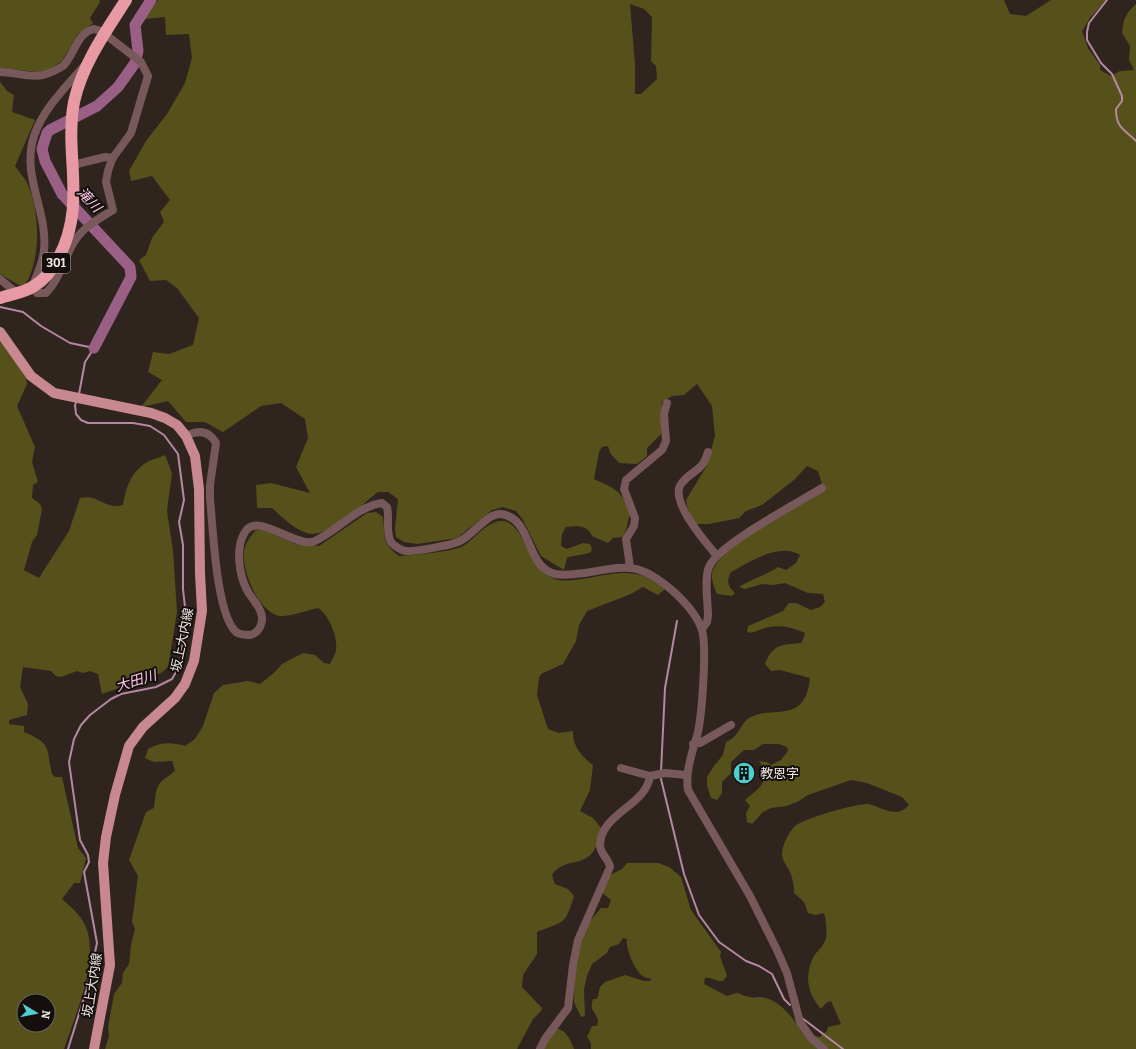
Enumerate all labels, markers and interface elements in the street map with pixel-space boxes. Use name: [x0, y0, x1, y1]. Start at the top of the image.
water label: 滝川: [73, 184, 106, 217]
road number: 301: [42, 253, 70, 273]
street label: 坂上大内線: [168, 607, 196, 673]
water label: 大田川: [113, 666, 160, 695]
building icon: 教恩字: [731, 760, 757, 786]
place label: 教恩字: [760, 766, 799, 781]
street label: 坂上大内線: [80, 952, 104, 1018]
north arrow: [16, 993, 56, 1033]
text: N: [38, 1009, 52, 1020]

